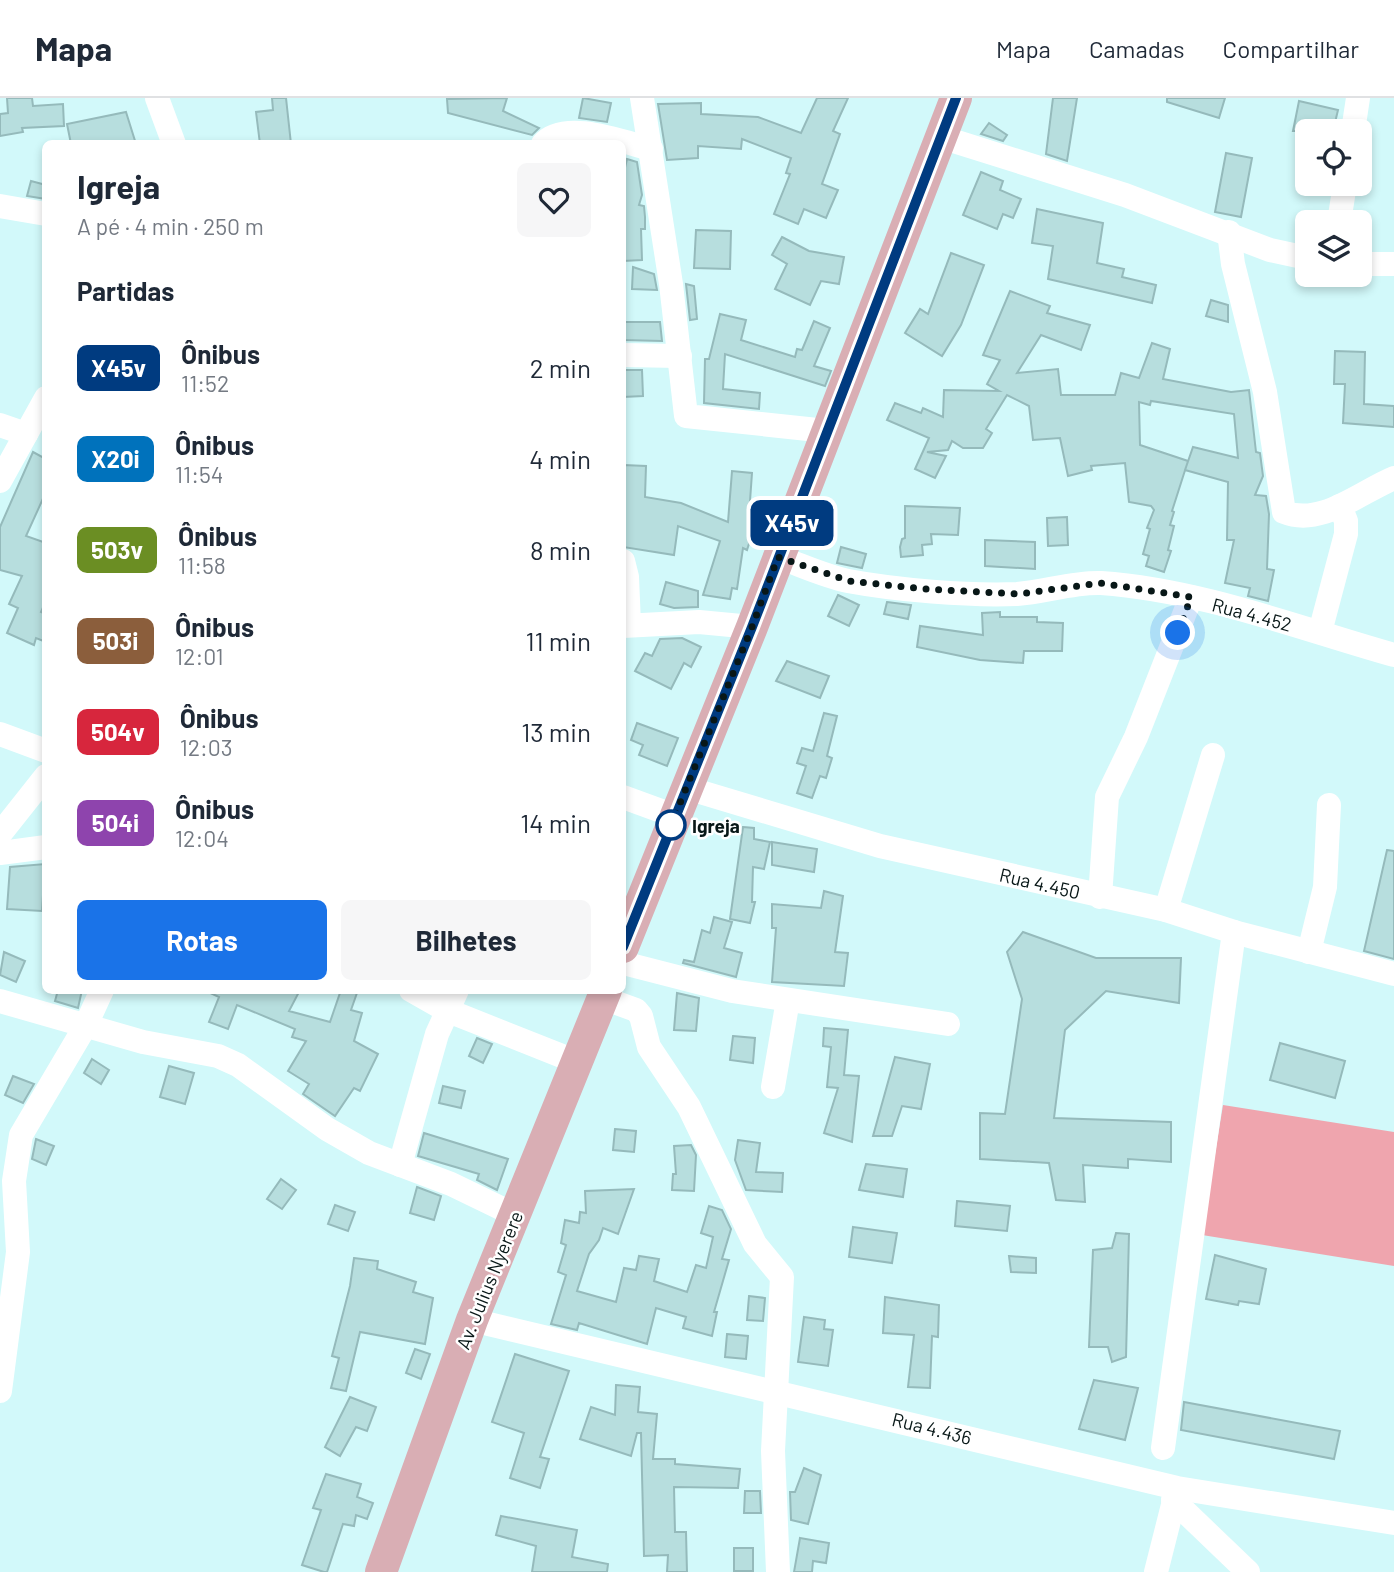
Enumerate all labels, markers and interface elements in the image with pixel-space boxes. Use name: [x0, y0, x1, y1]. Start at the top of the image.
text: Mapa: [35, 28, 112, 68]
text: Mapa: [996, 34, 1051, 63]
text: Camadas: [1089, 34, 1185, 63]
text: Compartilhar: [1223, 34, 1359, 63]
map controls: [1295, 119, 1372, 287]
button: locate: [1295, 119, 1372, 196]
button: heart: [517, 163, 591, 237]
text: Igreja: [77, 166, 160, 206]
button: layers: [1295, 210, 1372, 287]
text: A pé · 4 min · 250 m: [77, 212, 264, 240]
text: Partidas: [77, 275, 174, 306]
text: Ônibus: [181, 338, 260, 369]
text: 2 min: [530, 352, 591, 383]
text: X45v: [91, 353, 146, 382]
text: 11:52: [181, 369, 229, 397]
text: Ônibus: [175, 429, 254, 460]
text: 4 min: [529, 443, 591, 474]
text: X20i: [91, 444, 140, 473]
text: 11:54: [175, 460, 223, 488]
line badge: X45v: [743, 500, 841, 546]
text: X45v: [764, 508, 820, 537]
text: Ônibus: [178, 520, 257, 551]
text: 8 min: [530, 534, 591, 565]
text: 503v: [91, 535, 143, 564]
text: 11:58: [178, 551, 226, 579]
street label: Rua 4.452: [1210, 592, 1294, 636]
text: Ônibus: [175, 611, 254, 642]
your location: [1160, 615, 1195, 650]
text: 11 min: [525, 625, 591, 656]
text: 503i: [93, 626, 138, 655]
text: 12:01: [175, 642, 224, 670]
text: Ônibus: [180, 702, 259, 733]
text: 13 min: [521, 716, 591, 747]
text: 504v: [91, 717, 145, 746]
text: 12:03: [180, 733, 233, 761]
text: Ônibus: [175, 793, 254, 824]
text: 14 min: [520, 807, 591, 838]
text: 504i: [92, 808, 139, 837]
marker: Igreja: [656, 810, 686, 840]
place label: Igreja: [692, 814, 740, 837]
text: 12:04: [175, 824, 229, 852]
street label: Rua 4.450: [997, 863, 1083, 903]
button: Rotas: [77, 900, 327, 980]
button: Bilhetes: [341, 900, 591, 980]
street label: Av. Julius Nyerere: [451, 1208, 527, 1352]
street label: Rua 4.436: [890, 1407, 974, 1449]

